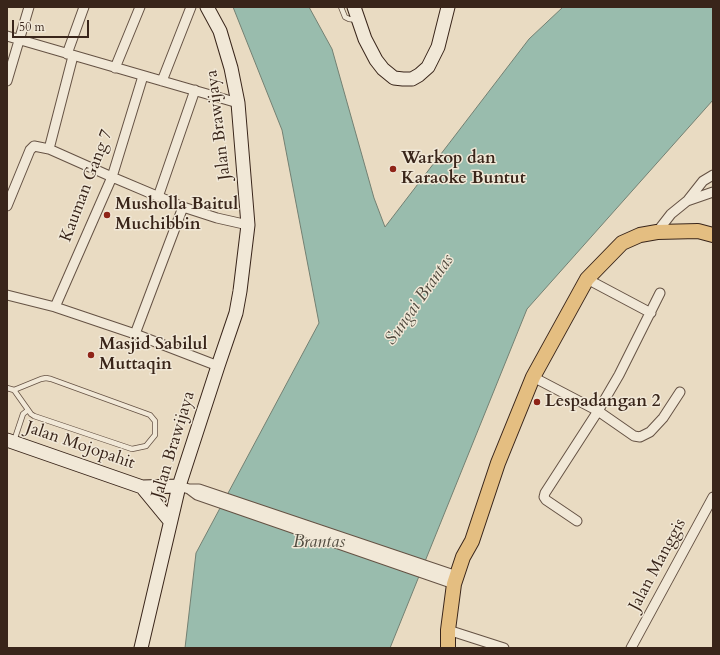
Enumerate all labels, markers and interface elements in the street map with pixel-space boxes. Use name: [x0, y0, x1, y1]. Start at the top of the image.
scale bar: [14, 12, 91, 38]
text: 50 m: [19, 19, 45, 35]
street label: Jalan Brawijaya: [202, 69, 236, 181]
street label: Kauman Gang 7: [56, 127, 118, 245]
place label: Warkop dan Karaoke Buntut: [401, 149, 526, 189]
marker: Warkop dan Karaoke Buntut: [388, 164, 398, 174]
place label: Musholla Baitul Muchibbin: [115, 195, 238, 235]
marker: Musholla Baitul Muchibbin: [102, 210, 112, 220]
water label: Sungai Brantas: [381, 250, 459, 350]
place label: Masjid Sabilul Muttaqin: [99, 335, 207, 375]
marker: Masjid Sabilul Muttaqin: [86, 350, 96, 360]
street label: Jalan Brawijaya: [148, 389, 200, 501]
place label: Lespadangan 2: [545, 392, 660, 412]
marker: Lespadangan 2: [532, 397, 542, 407]
street label: Jalan Mojopahit: [23, 418, 137, 474]
street label: Jalan Manggis: [625, 515, 691, 615]
water label: Brantas: [293, 532, 345, 554]

